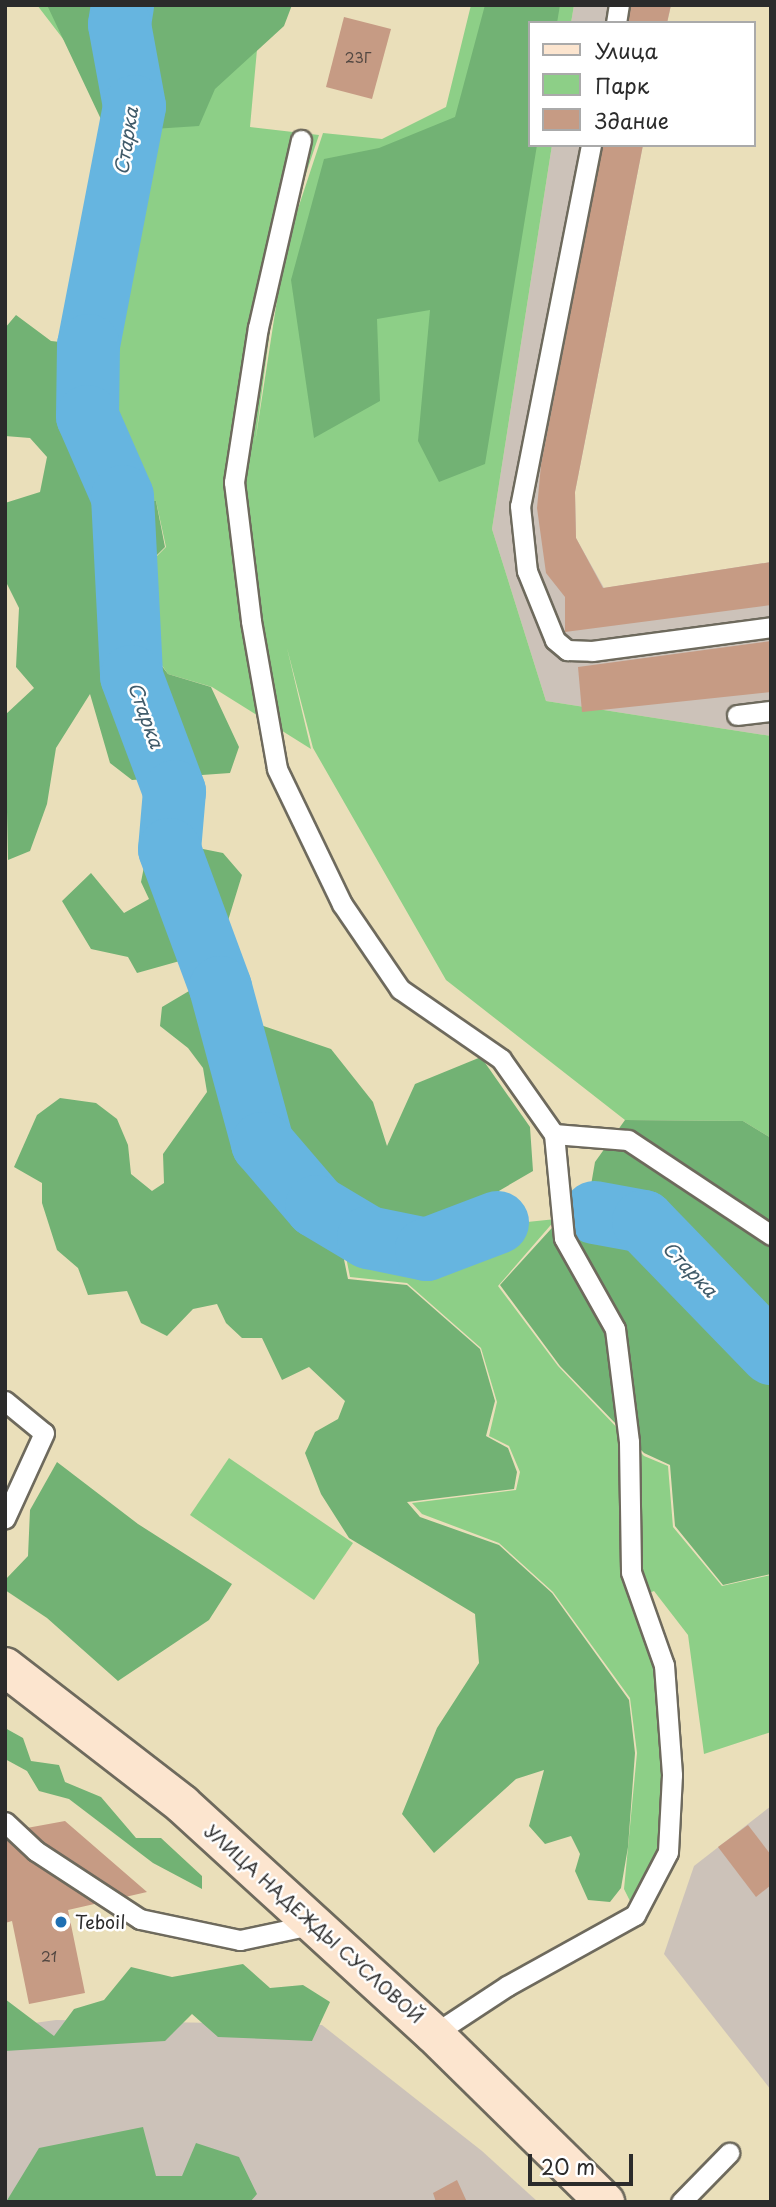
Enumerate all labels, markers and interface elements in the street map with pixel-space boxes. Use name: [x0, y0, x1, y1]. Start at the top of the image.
legend: [528, 21, 755, 147]
text: Улица: [595, 34, 658, 66]
house number: 23Г: [345, 50, 371, 66]
text: Парк: [595, 69, 649, 101]
text: Здание: [595, 104, 669, 136]
water label: Старка: [109, 106, 143, 176]
water label: Старка: [124, 679, 168, 751]
water label: Старка: [658, 1237, 722, 1301]
street label: УЛИЦА НАДЕЖДЫ СУСЛОВОЙ: [200, 1820, 428, 2028]
place label: Teboil: [75, 1911, 125, 1933]
marker: Teboil: [53, 1914, 69, 1930]
house number: 21: [41, 1949, 57, 1965]
scale bar: [531, 2140, 636, 2184]
text: 20 m: [541, 2150, 595, 2182]

